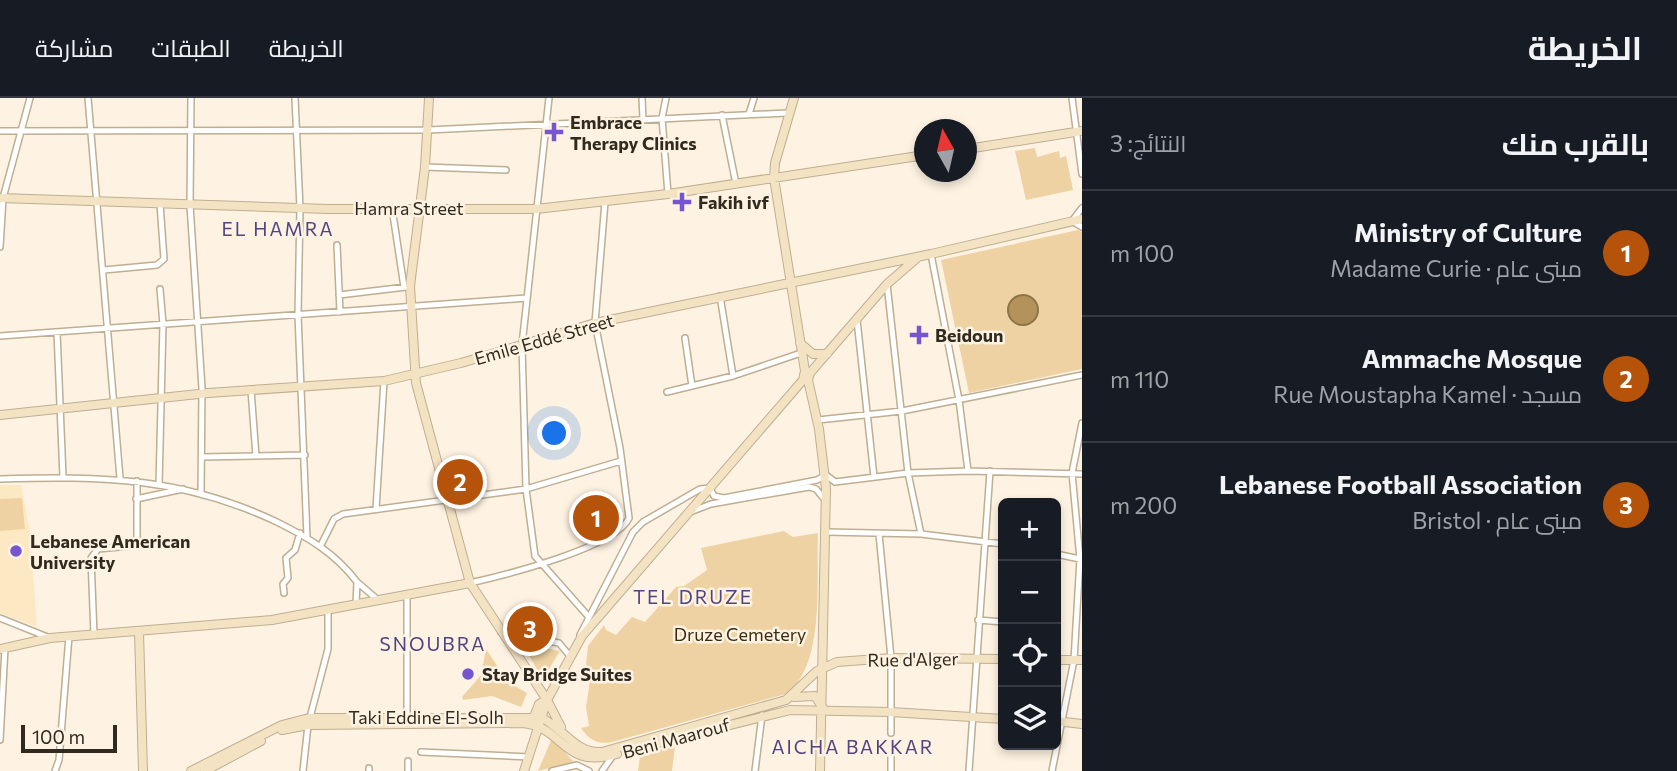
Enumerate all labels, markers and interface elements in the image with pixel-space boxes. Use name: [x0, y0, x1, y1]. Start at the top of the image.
text: الخريطة: [1528, 26, 1642, 67]
text: مشاركة: [35, 33, 113, 62]
text: الطبقات: [151, 33, 231, 62]
text: الخريطة: [269, 33, 344, 62]
place label: Embrace Therapy Clinics: [570, 111, 697, 154]
north arrow: [914, 119, 977, 182]
marker: Embrace Therapy Clinics: [544, 122, 564, 142]
text: بالقرب منك: [1502, 124, 1649, 161]
text: النتائج: 3: [1110, 129, 1186, 157]
place label: Fakih ivf: [698, 191, 769, 213]
marker: Fakih ivf: [672, 192, 692, 212]
street label: Hamra Street: [354, 197, 464, 219]
text: Ministry of Culture: [1354, 216, 1582, 247]
district label: EL HAMRA: [221, 217, 335, 240]
text: 100 m: [1110, 239, 1174, 267]
text: 1: [1621, 239, 1631, 267]
text: مبنى عام · Madame Curie: [1330, 254, 1582, 282]
street label: Emile Eddé Street: [472, 309, 616, 369]
place label: Beidoun: [935, 324, 1003, 346]
marker: Beidoun: [909, 325, 929, 345]
text: Ammache Mosque: [1362, 342, 1582, 373]
text: 110 m: [1110, 365, 1169, 393]
text: 2: [1619, 365, 1633, 393]
text: مسجد · Rue Moustapha Kamel: [1273, 380, 1582, 408]
your location: [537, 416, 571, 450]
pin: 2: [437, 456, 483, 508]
text: Lebanese Football Association: [1219, 468, 1582, 499]
text: 200 m: [1110, 491, 1177, 519]
text: 3: [1619, 491, 1633, 519]
pin: 1: [573, 492, 619, 544]
map controls: [998, 498, 1061, 750]
button: +: [998, 498, 1061, 561]
text: مبنى عام · Bristol: [1412, 506, 1582, 534]
place label: Lebanese American University: [30, 530, 190, 573]
marker: Lebanese American University: [8, 543, 24, 559]
button: −: [998, 561, 1061, 624]
district label: TEL DRUZE: [633, 585, 753, 608]
pin: 3: [507, 603, 553, 655]
park label: Druze Cemetery: [674, 623, 806, 645]
button: locate: [998, 624, 1061, 687]
district label: SNOUBRA: [380, 632, 486, 655]
street label: Rue d'Alger: [867, 647, 959, 671]
place label: Stay Bridge Suites: [482, 663, 632, 685]
marker: Stay Bridge Suites: [460, 666, 476, 682]
button: layers: [998, 687, 1061, 750]
street label: Taki Eddine El-Solh: [348, 706, 504, 728]
street label: Beni Maarouf: [620, 713, 733, 763]
scale bar: [21, 722, 117, 754]
text: 100 m: [32, 725, 85, 748]
district label: AICHA BAKKAR: [771, 735, 935, 758]

